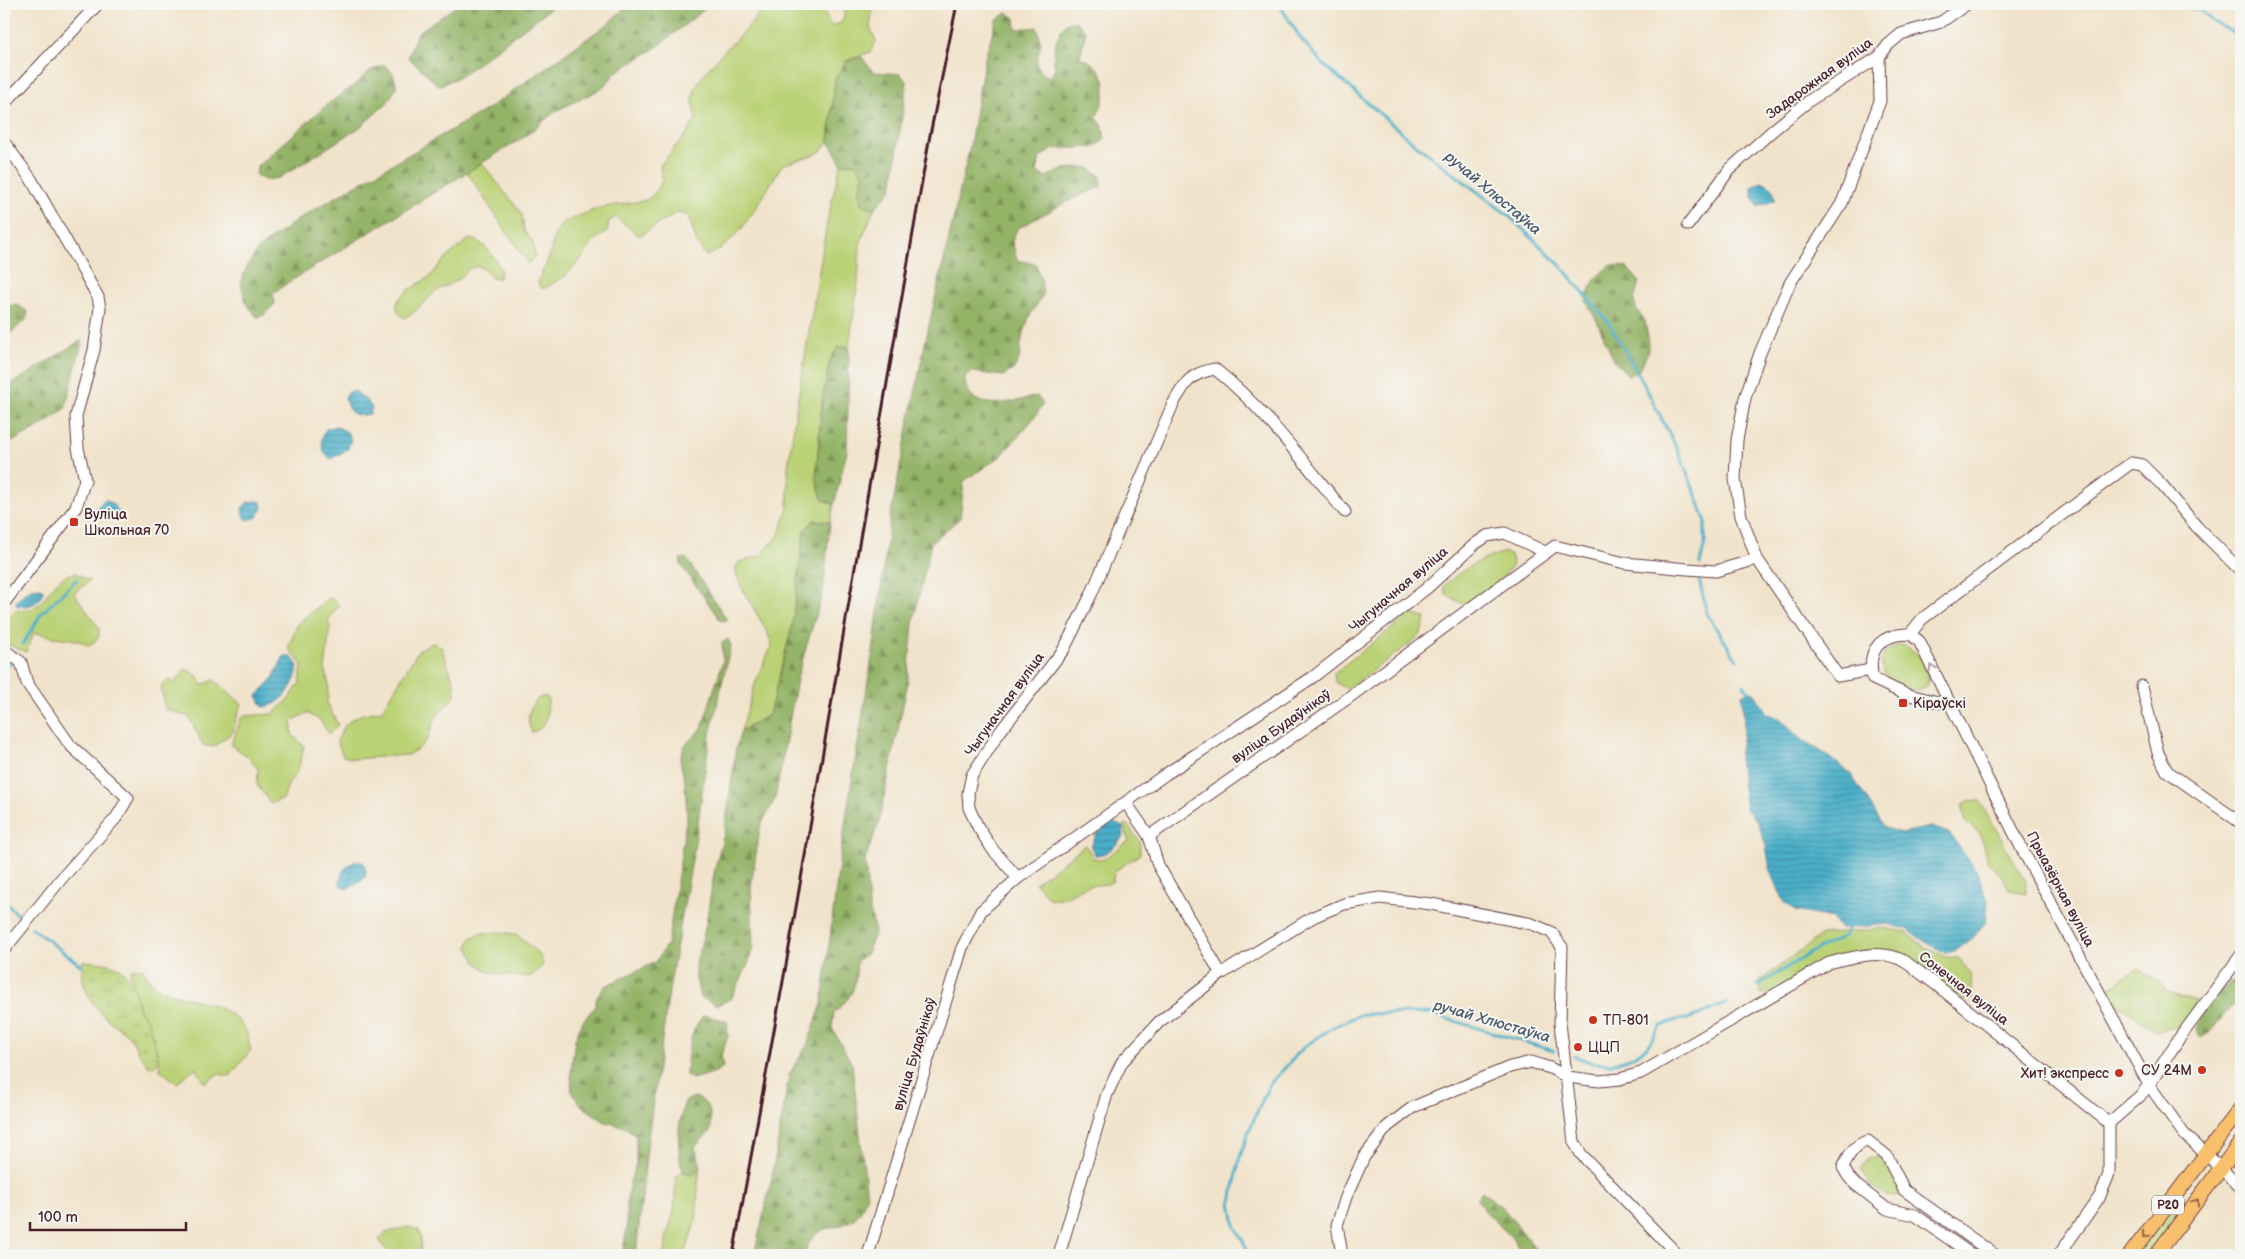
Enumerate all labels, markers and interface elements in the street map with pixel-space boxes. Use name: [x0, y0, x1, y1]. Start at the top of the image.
street label: Задарожная вуліца: [1763, 34, 1876, 123]
water label: ручай Хлюстаўка: [1440, 147, 1545, 239]
place label: Вуліца Школьная 70: [84, 506, 169, 539]
marker: Вуліца Школьная 70: [68, 516, 80, 528]
street label: Чыгуначная вуліца: [1345, 542, 1452, 636]
street label: Чыгуначная вуліца: [961, 648, 1048, 760]
one-way arrow: [1928, 664, 1939, 673]
street label: вуліца Будаўнікоў: [1228, 686, 1335, 767]
place label: Кіраўскі: [1913, 695, 1966, 712]
marker: Кіраўскі: [1897, 697, 1909, 709]
street label: Прыазёрная вуліца: [2023, 829, 2099, 951]
street label: Сонечная вуліца: [1915, 948, 2013, 1029]
street label: вуліца Будаўнікоў: [889, 995, 940, 1113]
water label: ручай Хлюстаўка: [1430, 995, 1552, 1047]
place label: ТП-801: [1603, 1012, 1649, 1029]
marker: ТП-801: [1587, 1014, 1599, 1026]
place label: ЦЦП: [1588, 1039, 1620, 1056]
marker: ЦЦП: [1572, 1041, 1584, 1053]
place label: СУ 24М: [2141, 1062, 2192, 1079]
marker: СУ 24М: [2196, 1064, 2208, 1076]
place label: Хит! экспресс: [2021, 1065, 2109, 1082]
marker: Хит! экспресс: [2113, 1067, 2125, 1079]
road number: Р20: [2152, 1196, 2184, 1214]
one-way arrow: [2190, 1198, 2199, 1208]
scale bar: [30, 1199, 186, 1231]
text: 100 m: [38, 1208, 78, 1227]
one-way arrow: [2142, 1229, 2151, 1239]

